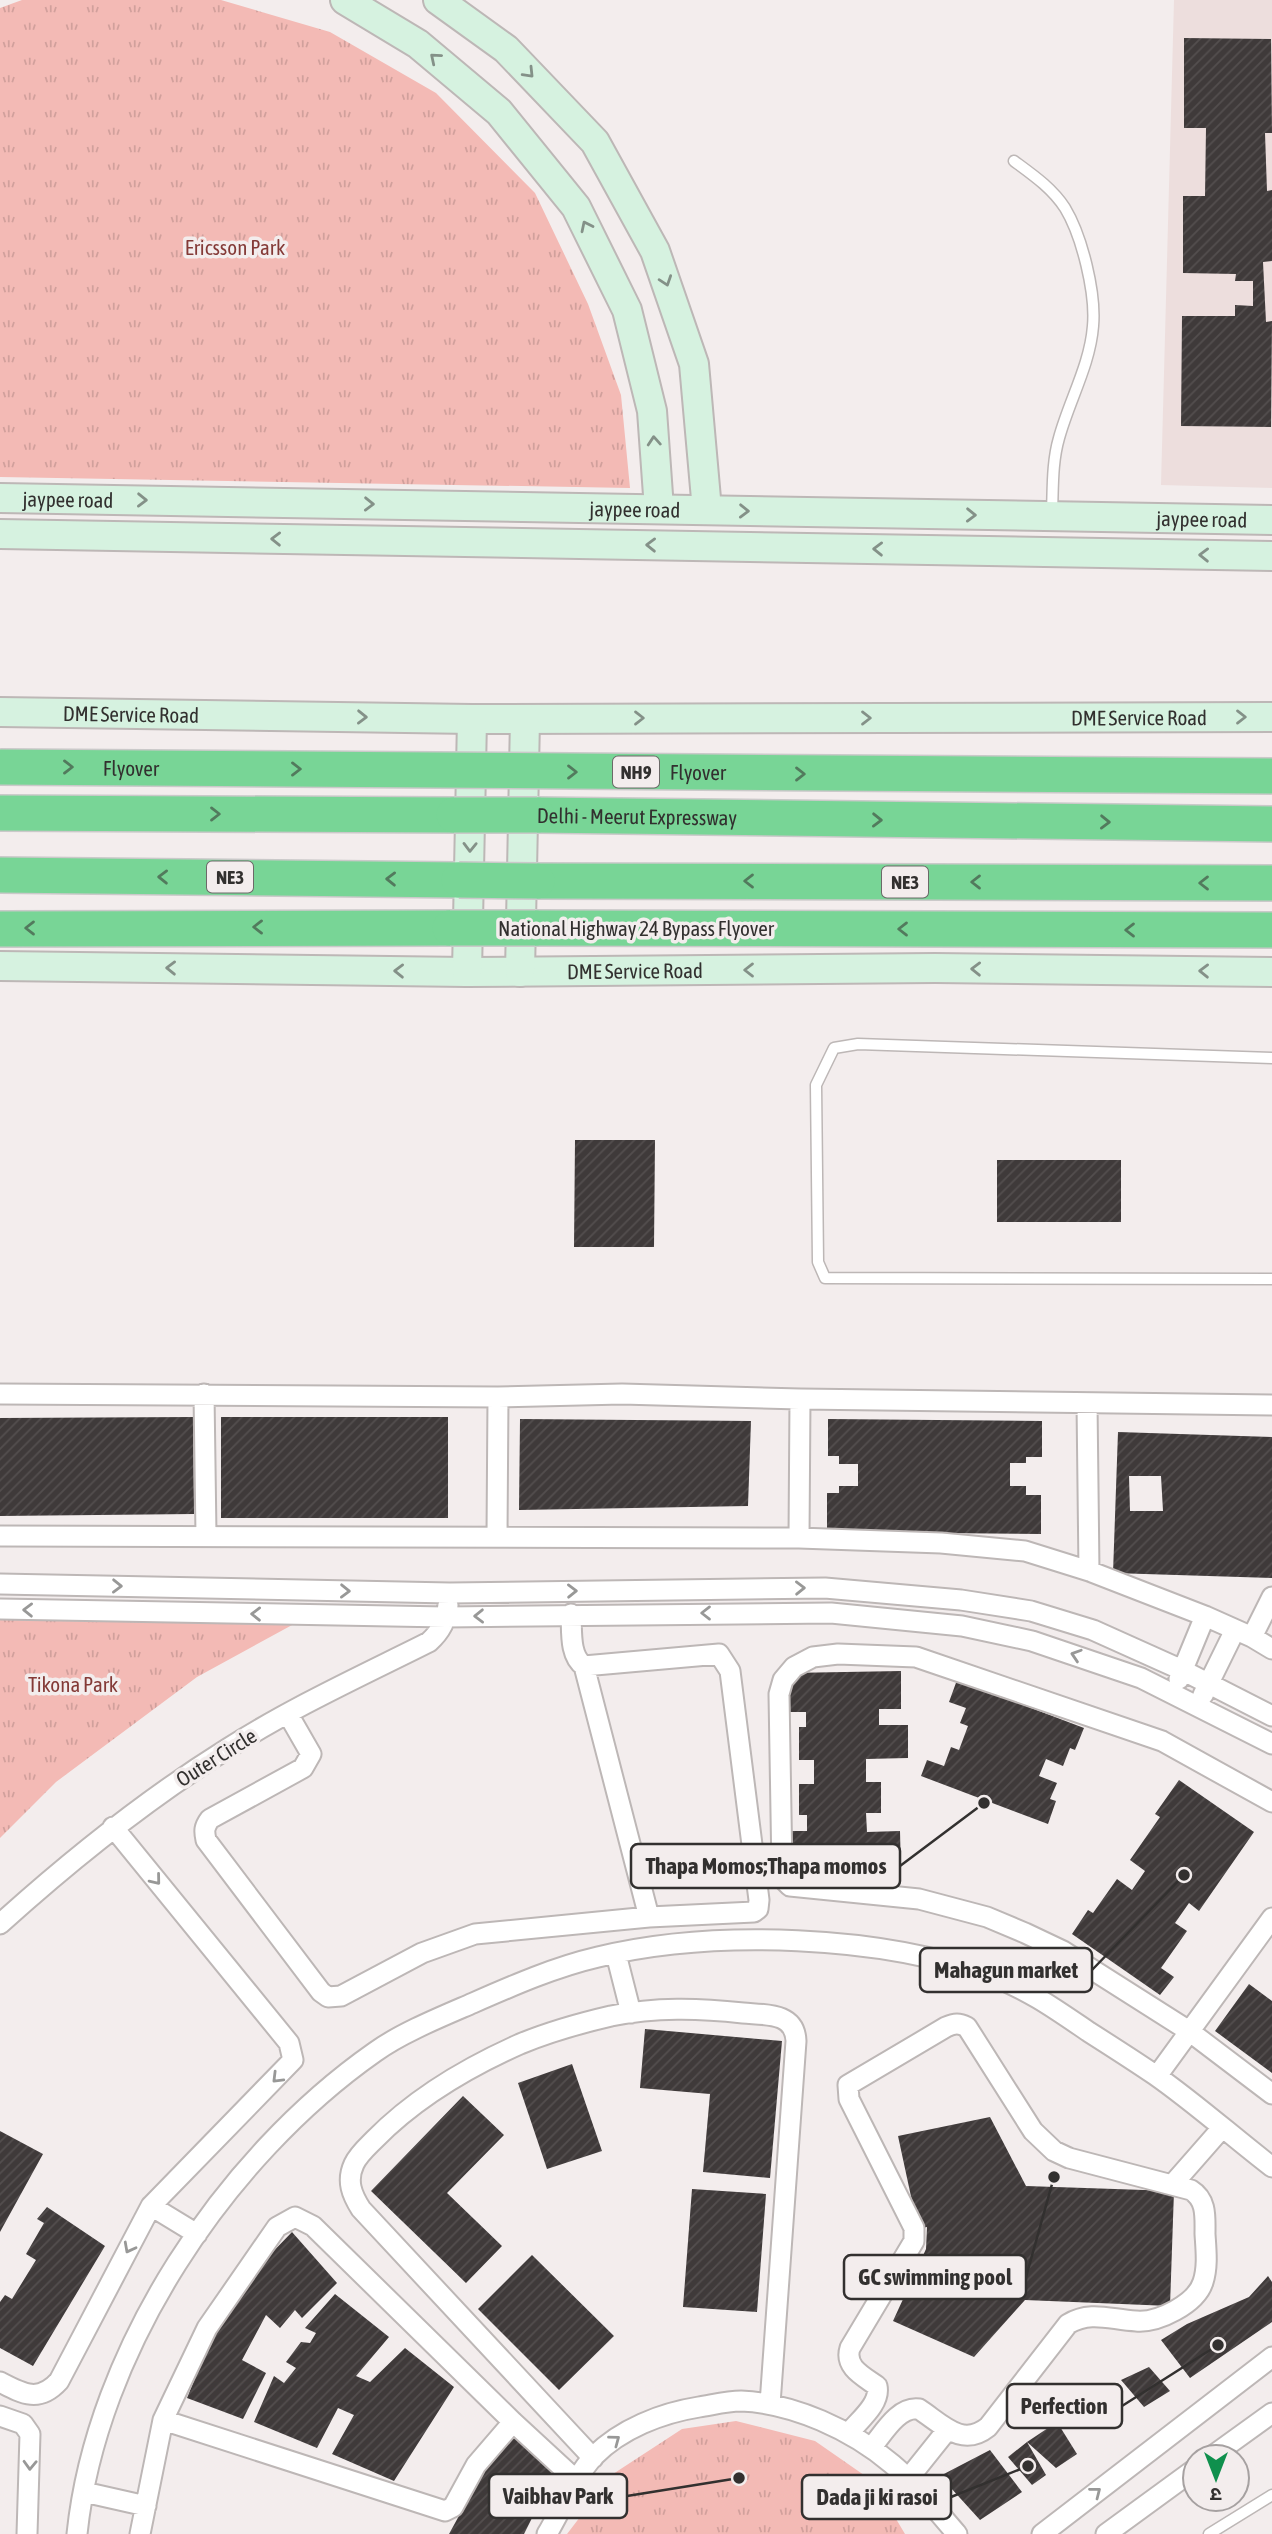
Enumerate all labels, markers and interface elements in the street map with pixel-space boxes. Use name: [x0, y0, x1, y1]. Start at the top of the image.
one-way arrow: [431, 54, 444, 66]
one-way arrow: [521, 65, 534, 78]
one-way arrow: [580, 221, 594, 233]
park label: Ericsson Park: [185, 235, 285, 259]
one-way arrow: [658, 275, 672, 287]
one-way arrow: [647, 435, 662, 446]
street label: jaypee road: [21, 486, 114, 512]
one-way arrow: [137, 492, 147, 508]
one-way arrow: [364, 496, 375, 512]
street label: jaypee road: [588, 496, 681, 522]
one-way arrow: [738, 503, 749, 518]
street label: jaypee road: [1155, 506, 1247, 532]
one-way arrow: [966, 507, 977, 523]
one-way arrow: [271, 531, 281, 547]
one-way arrow: [645, 537, 656, 553]
one-way arrow: [873, 541, 883, 557]
one-way arrow: [1198, 547, 1209, 563]
street label: DME Service Road: [63, 701, 199, 727]
street label: DME Service Road: [1071, 705, 1207, 730]
one-way arrow: [357, 709, 368, 725]
one-way arrow: [1236, 709, 1246, 725]
one-way arrow: [634, 710, 644, 726]
one-way arrow: [861, 710, 872, 726]
street label: Flyover: [103, 756, 160, 780]
road number: NH9: [613, 757, 659, 788]
one-way arrow: [63, 760, 74, 775]
street label: Flyover: [670, 760, 727, 784]
one-way arrow: [291, 761, 301, 777]
one-way arrow: [567, 764, 578, 780]
one-way arrow: [795, 766, 805, 782]
street label: Delhi - Meerut Expressway: [537, 803, 738, 829]
one-way arrow: [210, 806, 221, 822]
one-way arrow: [872, 812, 883, 828]
one-way arrow: [1100, 814, 1110, 830]
one-way arrow: [462, 841, 477, 852]
road number: NE3: [207, 862, 253, 892]
road number: NE3: [882, 866, 928, 898]
one-way arrow: [158, 869, 168, 885]
one-way arrow: [385, 871, 396, 887]
one-way arrow: [743, 873, 754, 889]
one-way arrow: [971, 874, 981, 890]
one-way arrow: [1198, 875, 1209, 891]
street label: National Highway 24 Bypass Flyover: [498, 916, 775, 940]
one-way arrow: [252, 919, 262, 935]
one-way arrow: [24, 921, 35, 936]
one-way arrow: [897, 921, 908, 937]
one-way arrow: [1125, 922, 1135, 938]
street label: DME Service Road: [567, 958, 703, 983]
one-way arrow: [165, 960, 176, 976]
one-way arrow: [971, 961, 982, 976]
one-way arrow: [743, 962, 754, 978]
one-way arrow: [393, 963, 403, 979]
one-way arrow: [1198, 963, 1209, 979]
one-way arrow: [112, 1578, 123, 1594]
one-way arrow: [795, 1580, 805, 1596]
one-way arrow: [340, 1583, 350, 1599]
one-way arrow: [567, 1583, 578, 1599]
one-way arrow: [22, 1602, 33, 1618]
one-way arrow: [701, 1605, 711, 1621]
one-way arrow: [250, 1606, 261, 1621]
one-way arrow: [473, 1608, 484, 1623]
one-way arrow: [1071, 1649, 1083, 1663]
park label: Tikona Park: [28, 1672, 118, 1696]
street label: Outer Circle: [171, 1723, 261, 1791]
callout: Thapa Momos;Thapa momos: [631, 1844, 900, 1888]
text: Thapa Momos;Thapa momos: [645, 1853, 887, 1879]
one-way arrow: [148, 1872, 161, 1884]
callout: Mahagun market: [920, 1948, 1092, 1992]
text: Mahagun market: [934, 1957, 1078, 1983]
one-way arrow: [273, 2070, 286, 2083]
one-way arrow: [123, 2241, 137, 2253]
callout: GC swimming pool: [844, 2255, 1026, 2299]
text: GC swimming pool: [858, 2264, 1013, 2290]
callout: Perfection: [1007, 2384, 1122, 2428]
text: Perfection: [1020, 2393, 1108, 2419]
one-way arrow: [607, 2435, 619, 2448]
north arrow: [1181, 2443, 1251, 2513]
one-way arrow: [22, 2460, 37, 2471]
callout: Vaibhav Park: [489, 2474, 627, 2518]
callout: Dada ji ki rasoi: [802, 2475, 951, 2519]
text: Vaibhav Park: [502, 2483, 614, 2509]
text: Dada ji ki rasoi: [816, 2484, 938, 2510]
text: उ: [1210, 2484, 1222, 2506]
one-way arrow: [1088, 2488, 1101, 2501]

